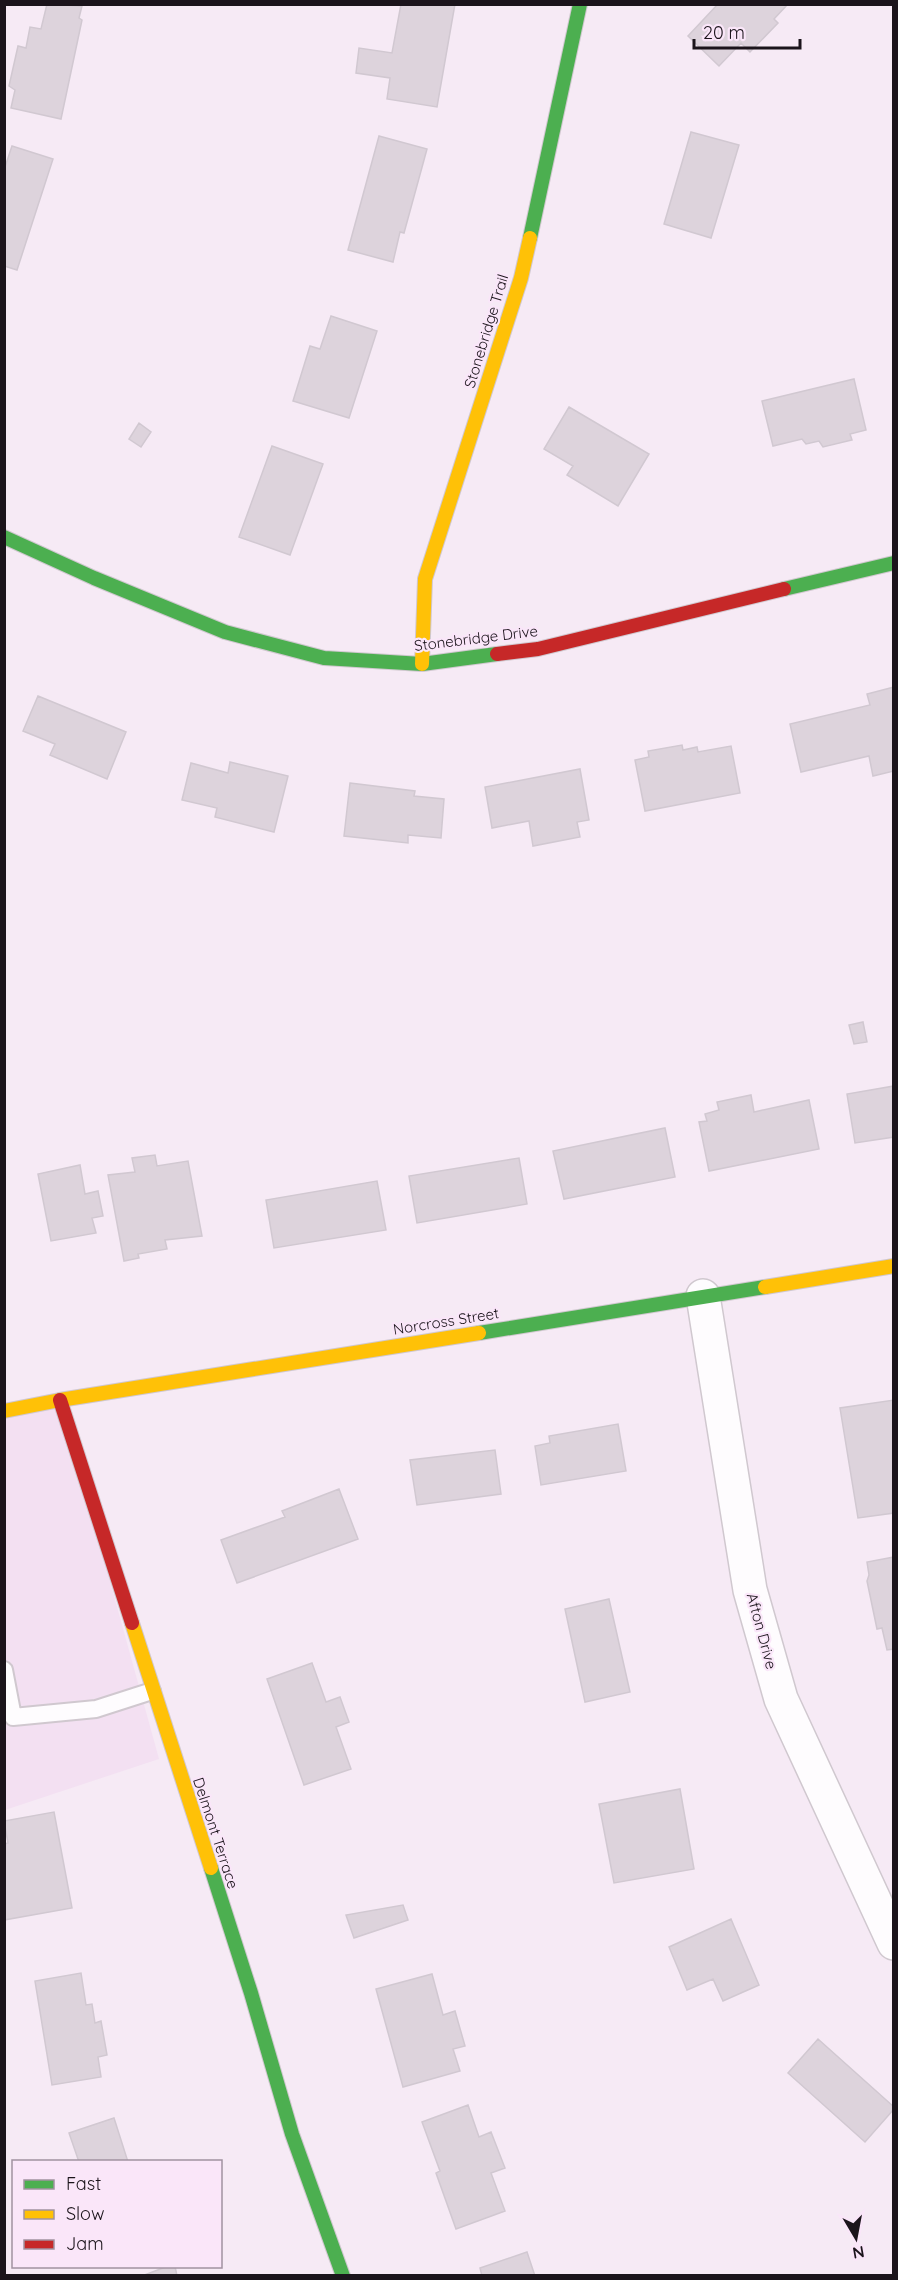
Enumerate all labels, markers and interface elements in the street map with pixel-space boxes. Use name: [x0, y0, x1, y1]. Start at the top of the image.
scale bar: [694, 12, 800, 50]
text: 20 m: [703, 21, 745, 44]
street label: Stonebridge Trail: [460, 272, 512, 390]
street label: Stonebridge Drive: [413, 621, 539, 655]
street label: Norcross Street: [392, 1303, 500, 1339]
street label: Afton Drive: [743, 1591, 781, 1671]
street label: Delmont Terrace: [189, 1775, 243, 1891]
legend: [12, 2160, 222, 2268]
text: Fast: [66, 2172, 101, 2195]
text: Slow: [66, 2202, 104, 2225]
north arrow: [826, 2208, 886, 2268]
text: Jam: [66, 2232, 104, 2255]
text: N: [851, 2242, 866, 2264]

